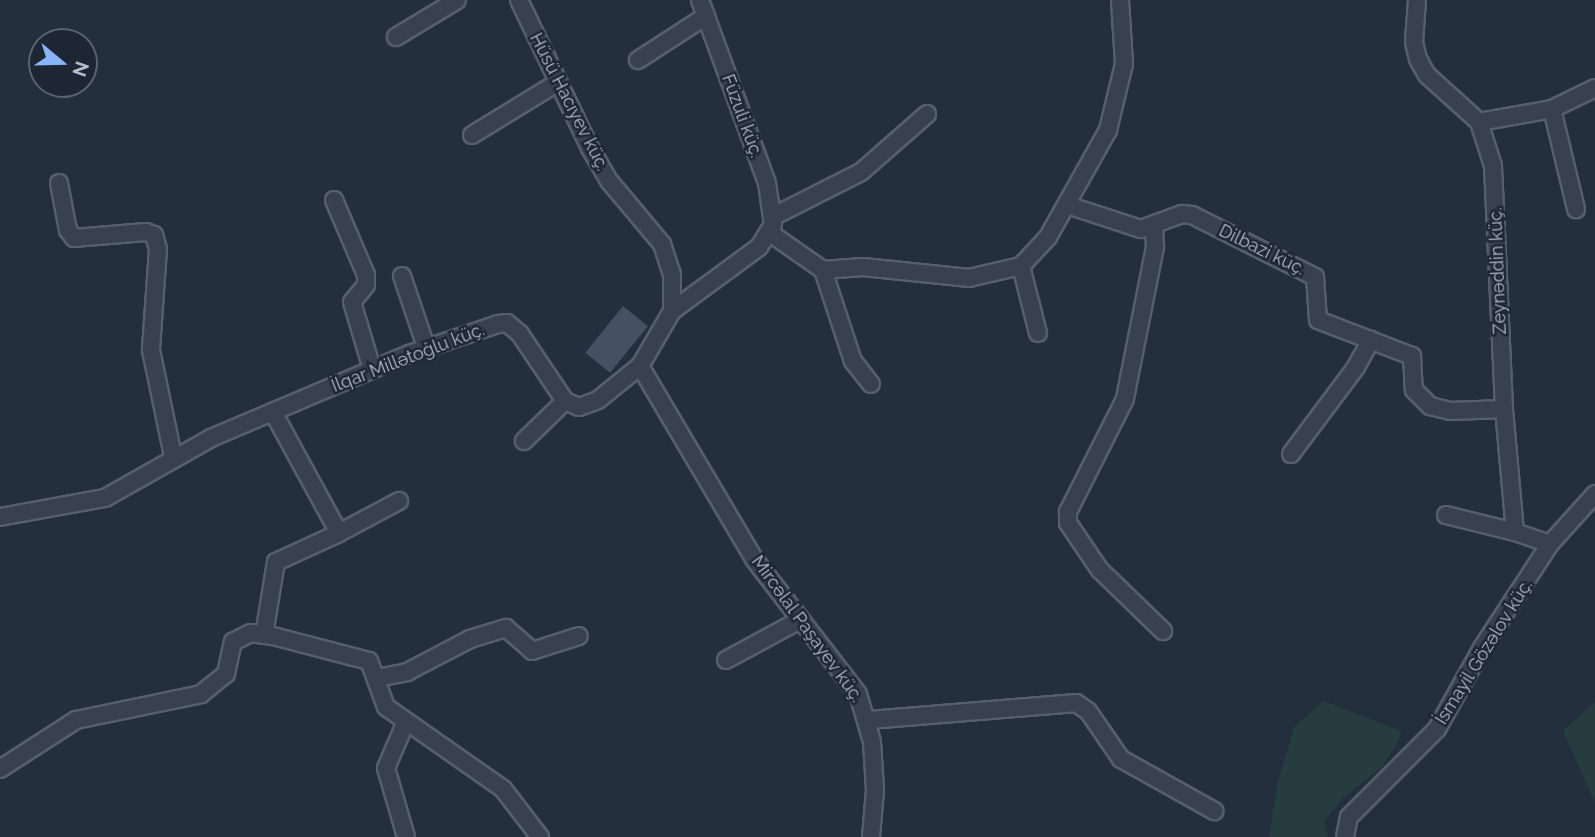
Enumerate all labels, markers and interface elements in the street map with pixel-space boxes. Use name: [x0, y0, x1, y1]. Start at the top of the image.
north arrow: [28, 28, 98, 98]
street label: Hüsü Hacıyev küç.: [525, 29, 613, 175]
text: N: [68, 59, 94, 80]
street label: Füzuli küç.: [717, 71, 767, 161]
street label: Zeynəddin küç.: [1485, 207, 1511, 335]
street label: Dilbazi küç.: [1215, 220, 1309, 280]
street label: İlqar Millətoğlu küç.: [328, 319, 488, 397]
street label: Mircəlal Paşayev küç.: [746, 551, 868, 707]
street label: İsmayil Gözəlov küç.: [1430, 575, 1538, 729]

